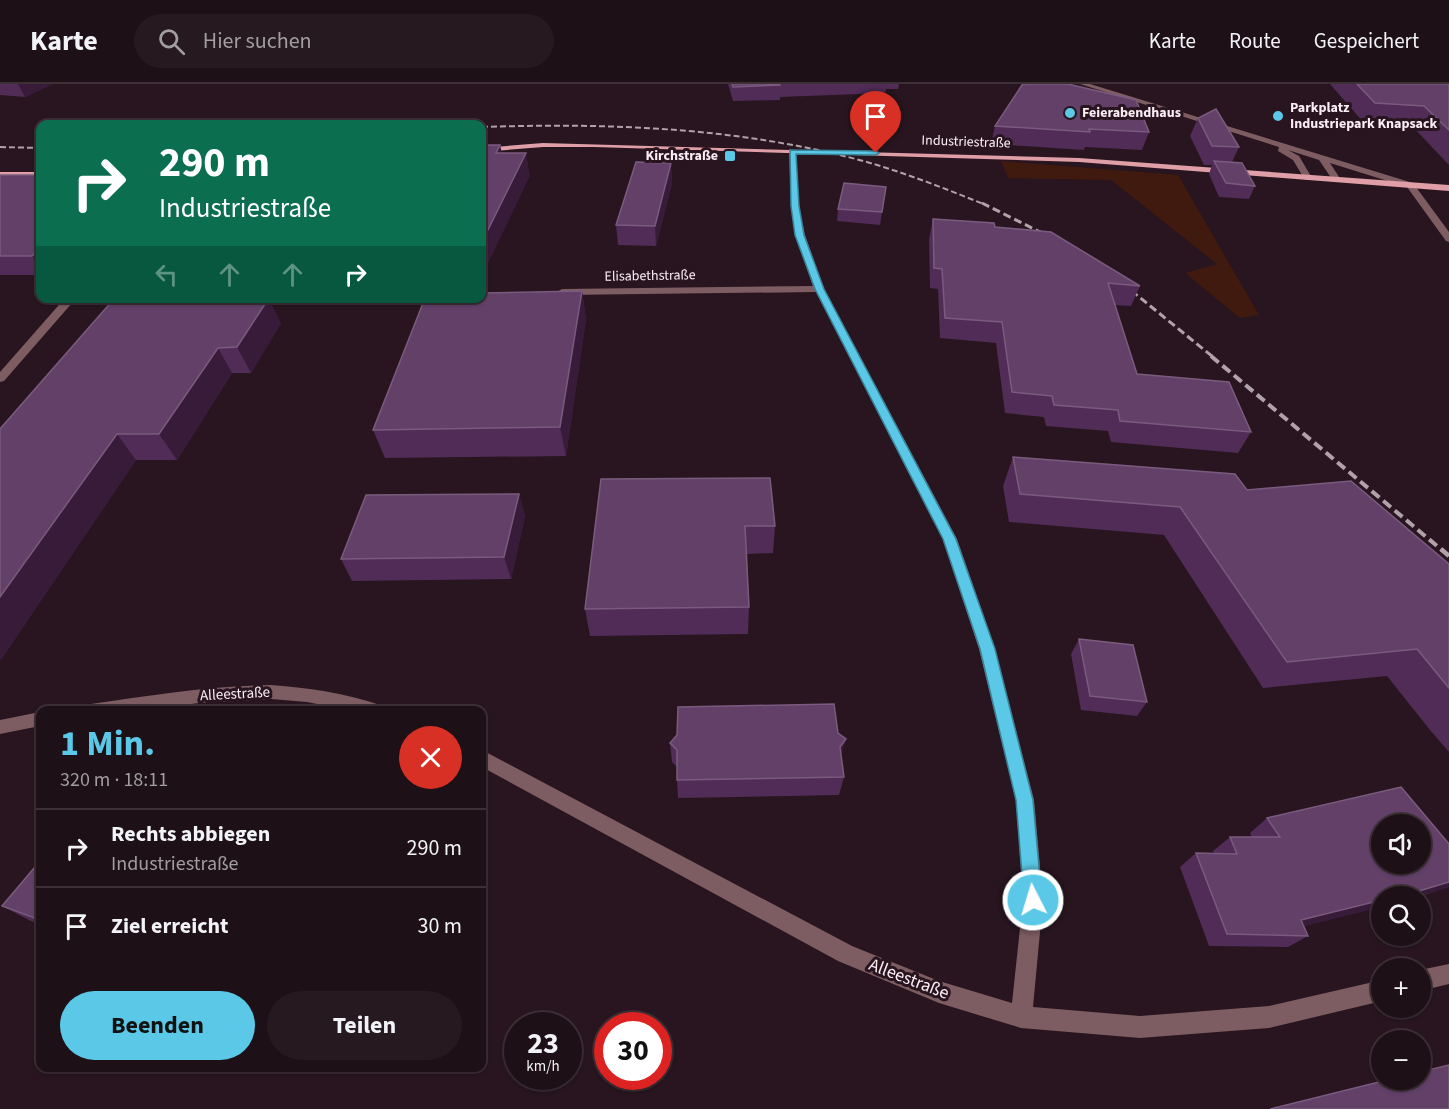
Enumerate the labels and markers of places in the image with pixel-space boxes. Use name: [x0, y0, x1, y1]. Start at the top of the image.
pin: [850, 91, 901, 153]
place label: Parkplatz Industriepark Knapsack: [1290, 98, 1438, 134]
place label: Feierabendhaus: [1082, 103, 1181, 123]
marker: Feierabendhaus: [1063, 106, 1077, 120]
marker: Parkplatz Industriepark Knapsack: [1271, 109, 1285, 123]
place label: Kirchstraße: [646, 146, 718, 166]
marker: Kirchstraße: [723, 149, 737, 163]

